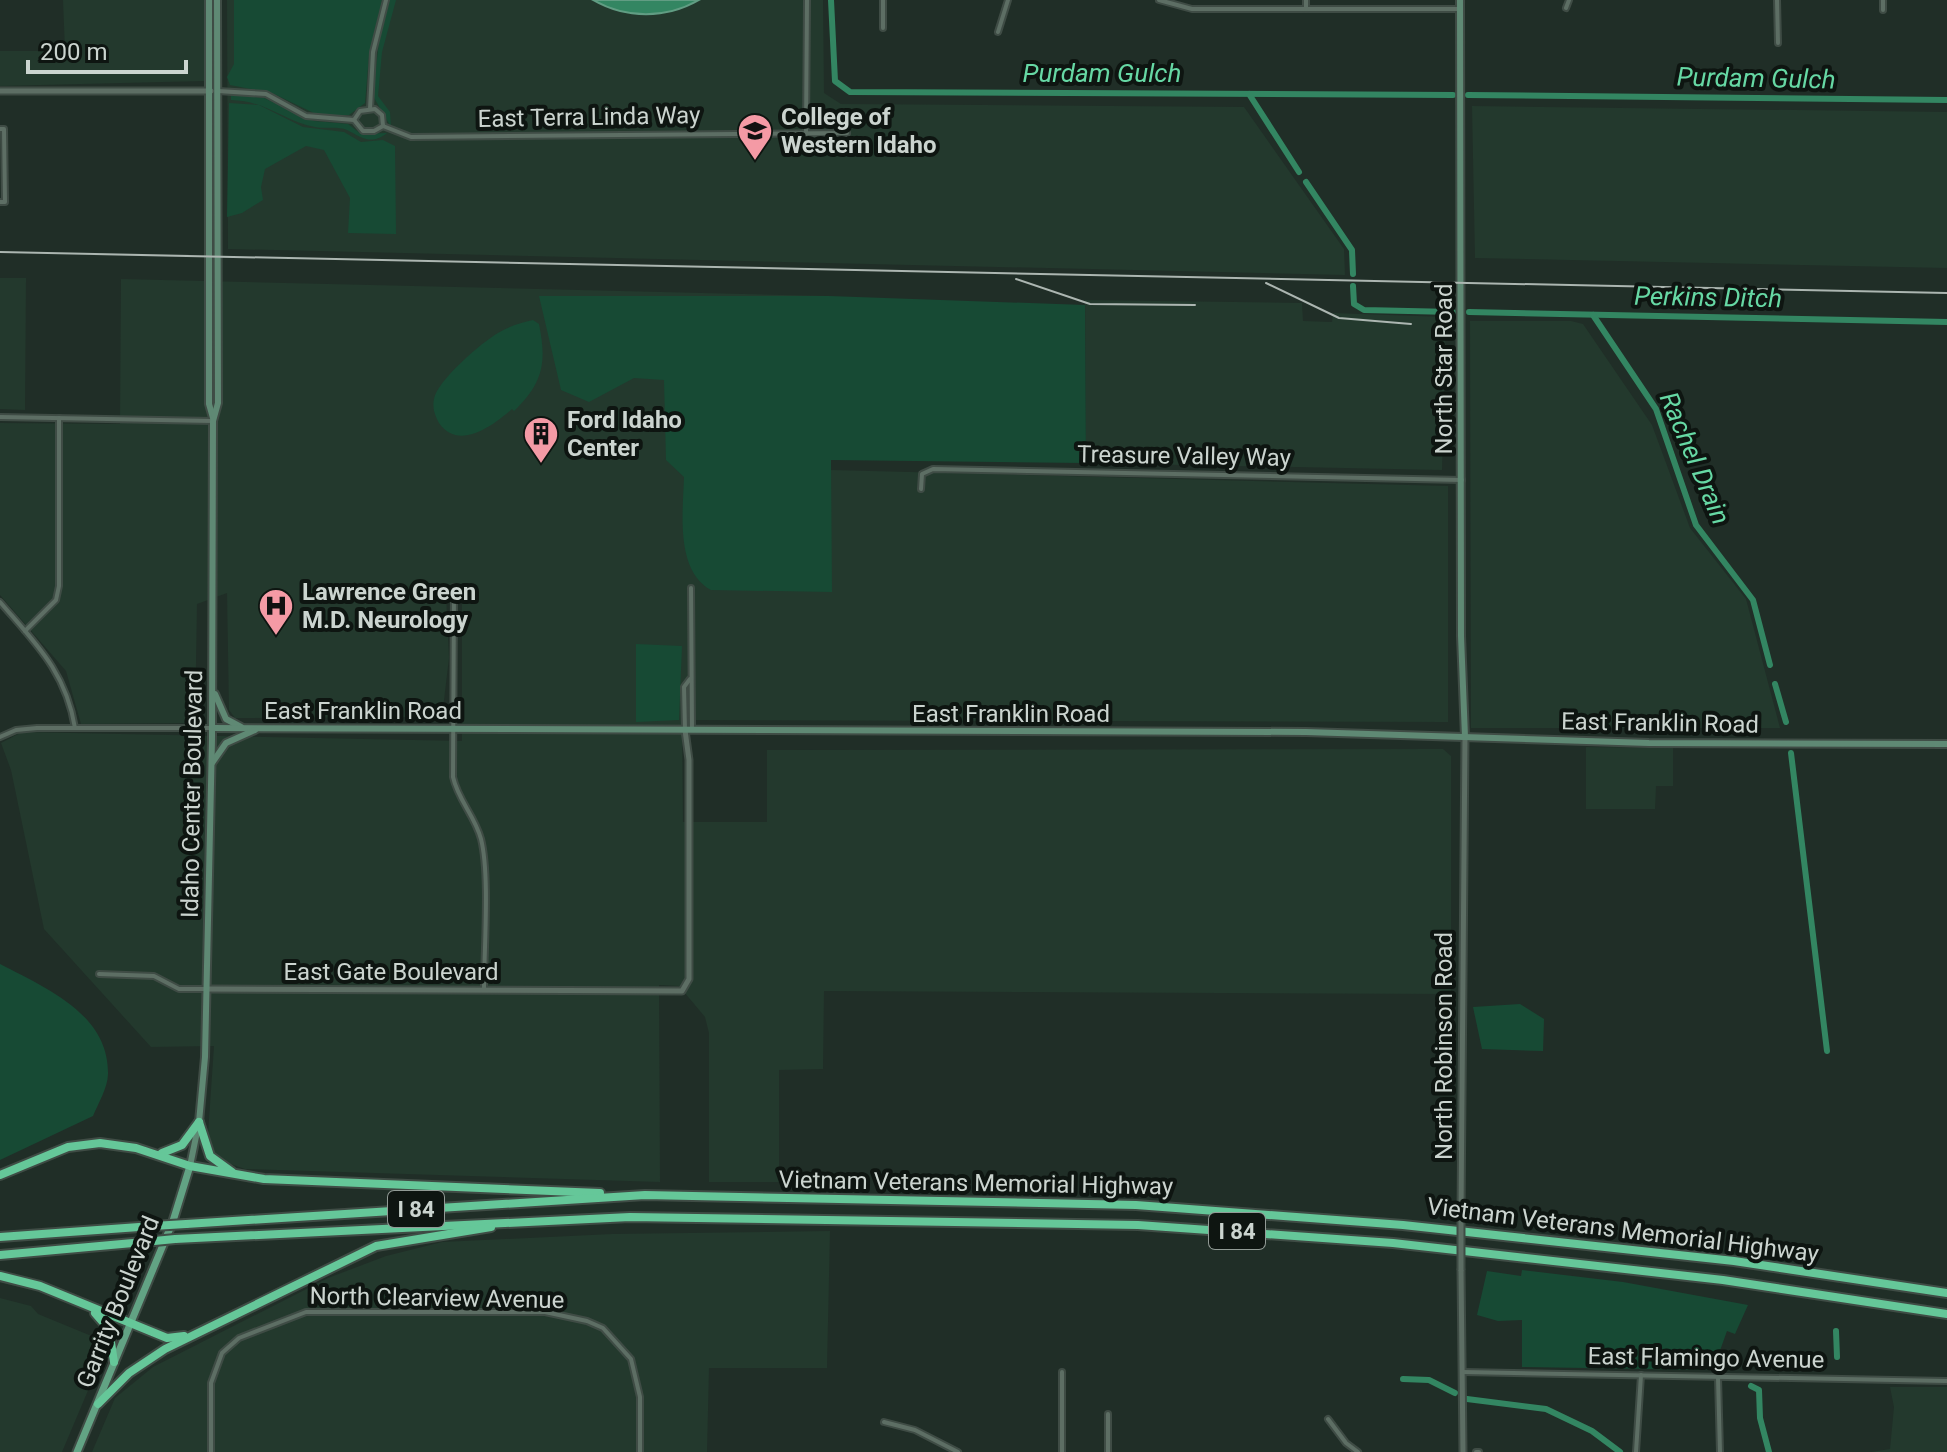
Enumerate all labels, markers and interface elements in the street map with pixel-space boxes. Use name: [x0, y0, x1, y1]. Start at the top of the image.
scale bar: [28, 24, 186, 74]
text: 200 m: [40, 38, 107, 66]
water label: Purdam Gulch: [1023, 58, 1181, 88]
water label: Purdam Gulch: [1676, 62, 1836, 94]
street label: East Terra Linda Way: [477, 101, 701, 133]
place label: College of Western Idaho: [781, 103, 937, 159]
school or university icon: College of Western Idaho: [736, 112, 774, 162]
water label: Perkins Ditch: [1634, 281, 1782, 313]
street label: North Star Road: [1430, 284, 1458, 454]
water label: Rachel Drain: [1654, 387, 1736, 529]
place label: Ford Idaho Center: [567, 406, 682, 462]
building icon: Ford Idaho Center: [522, 415, 560, 465]
street label: Treasure Valley Way: [1077, 440, 1292, 472]
place label: Lawrence Green M.D. Neurology: [302, 578, 476, 634]
hospital icon: Lawrence Green M.D. Neurology: [257, 587, 295, 637]
street label: Idaho Center Boulevard: [176, 670, 208, 918]
street label: East Franklin Road: [264, 697, 462, 725]
street label: East Franklin Road: [912, 700, 1110, 728]
street label: East Franklin Road: [1561, 707, 1759, 739]
street label: North Robinson Road: [1430, 932, 1458, 1160]
street label: East Gate Boulevard: [283, 958, 499, 986]
street label: Vietnam Veterans Memorial Highway: [779, 1166, 1174, 1200]
road number: I 84: [388, 1191, 444, 1227]
street label: Vietnam Veterans Memorial Highway: [1425, 1192, 1821, 1268]
street label: Garrity Boulevard: [71, 1212, 165, 1392]
road number: I 84: [1209, 1213, 1265, 1249]
street label: North Clearview Avenue: [309, 1282, 565, 1314]
street label: East Flamingo Avenue: [1587, 1342, 1825, 1374]

